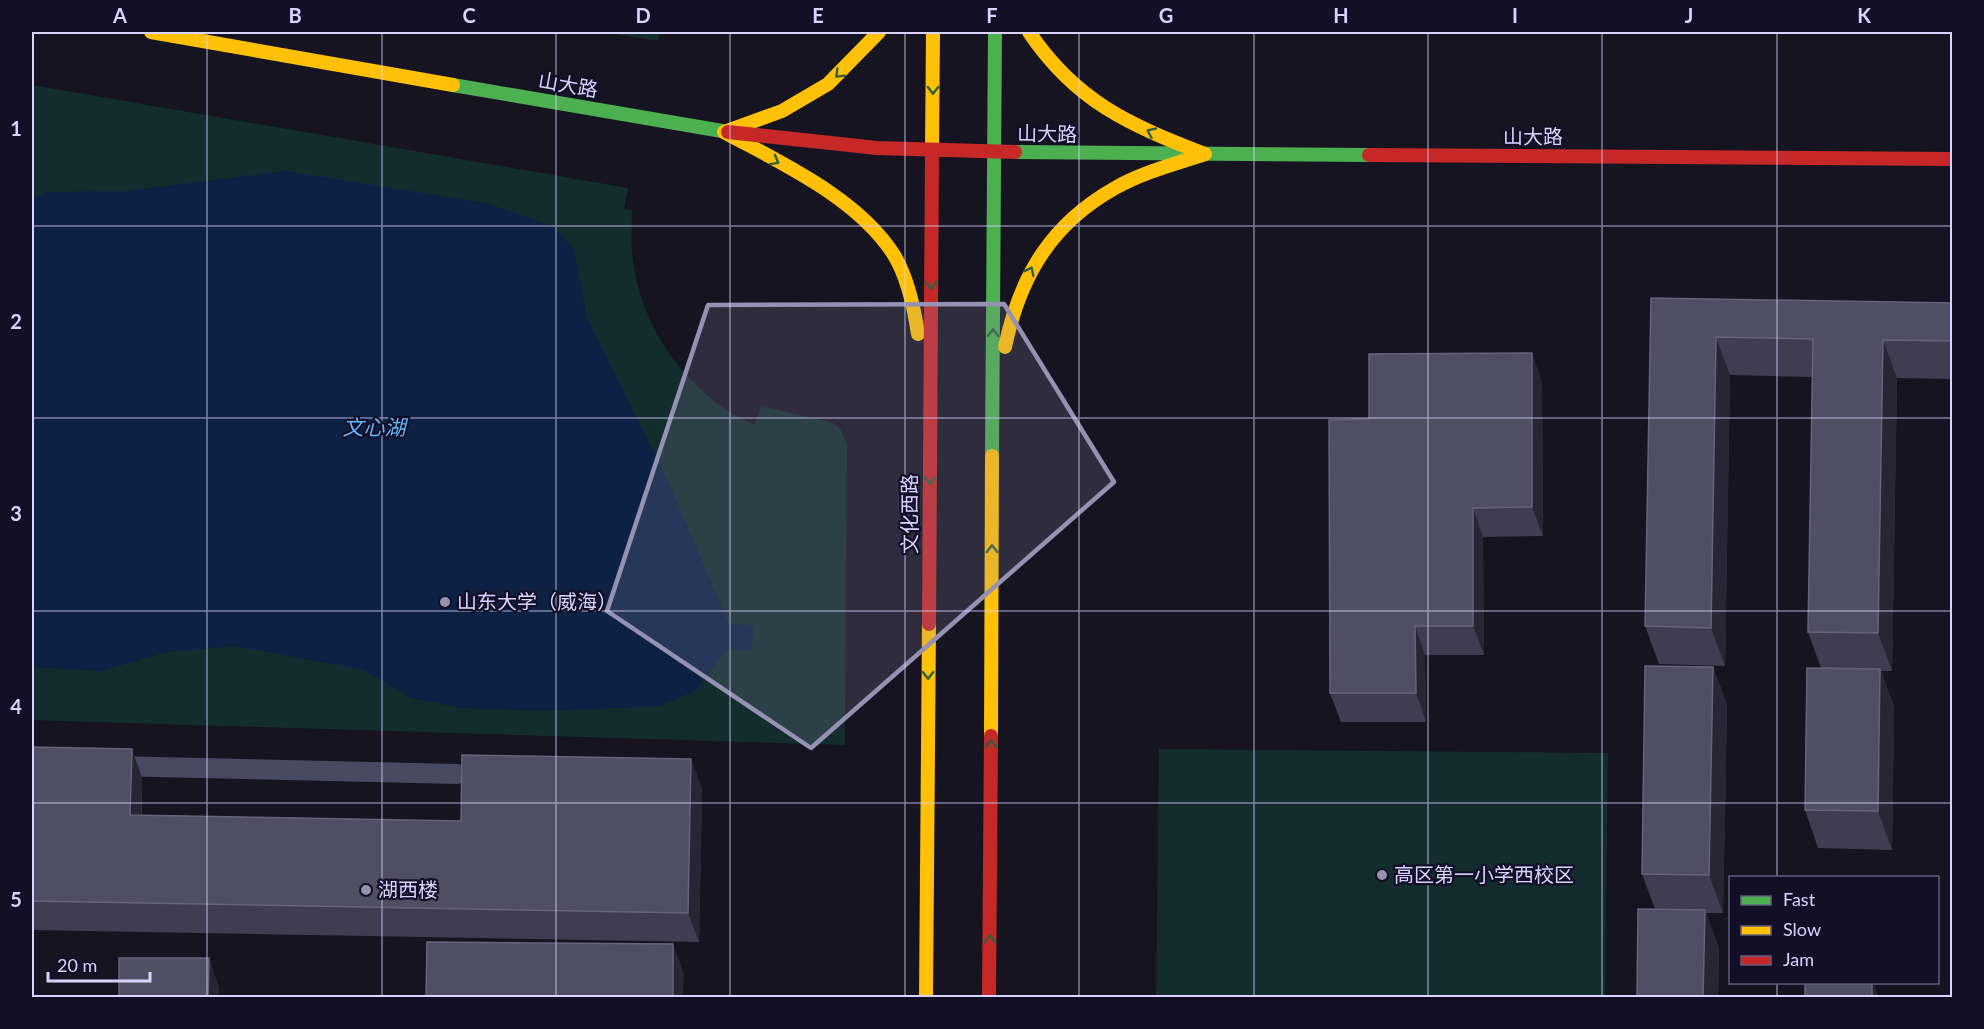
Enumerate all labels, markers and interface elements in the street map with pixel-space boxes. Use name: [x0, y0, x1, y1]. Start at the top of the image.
text: A: [112, 3, 127, 27]
text: B: [288, 3, 302, 27]
text: C: [462, 3, 476, 27]
text: D: [635, 3, 651, 27]
text: E: [812, 3, 824, 27]
text: F: [986, 3, 998, 27]
text: G: [1159, 3, 1173, 27]
text: H: [1333, 3, 1349, 27]
text: I: [1512, 3, 1518, 27]
text: J: [1685, 3, 1693, 27]
text: K: [1857, 3, 1871, 27]
one-way arrow: [836, 66, 847, 77]
street label: 山大路: [537, 67, 600, 101]
one-way arrow: [927, 85, 939, 94]
text: 1: [10, 116, 22, 140]
street label: 山大路: [1017, 120, 1077, 146]
street label: 山大路: [1503, 124, 1563, 148]
one-way arrow: [1146, 128, 1157, 140]
one-way arrow: [769, 153, 779, 165]
one-way arrow: [1023, 267, 1034, 278]
one-way arrow: [925, 280, 937, 289]
text: 2: [10, 309, 22, 333]
one-way arrow: [987, 329, 999, 338]
water label: 文心湖: [343, 414, 408, 439]
street label: 文化西路: [897, 474, 921, 554]
one-way arrow: [923, 475, 936, 484]
text: 3: [10, 501, 22, 525]
one-way arrow: [986, 545, 998, 554]
place label: 山东大学（威海）: [457, 589, 617, 613]
marker: 山东大学（威海）: [438, 595, 452, 609]
one-way arrow: [922, 670, 934, 679]
text: 4: [10, 694, 22, 718]
one-way arrow: [985, 740, 997, 749]
place label: 高区第一小学西校区: [1394, 862, 1574, 886]
marker: 高区第一小学西校区: [1375, 868, 1389, 882]
legend: [1729, 876, 1939, 984]
place label: 湖西楼: [378, 877, 438, 901]
marker: 湖西楼: [359, 883, 373, 897]
text: 5: [10, 887, 22, 911]
text: Fast: [1783, 888, 1816, 910]
text: Slow: [1783, 918, 1821, 940]
one-way arrow: [984, 935, 996, 944]
scale bar: [48, 945, 150, 983]
text: Jam: [1783, 948, 1814, 970]
text: 20 m: [57, 954, 97, 976]

